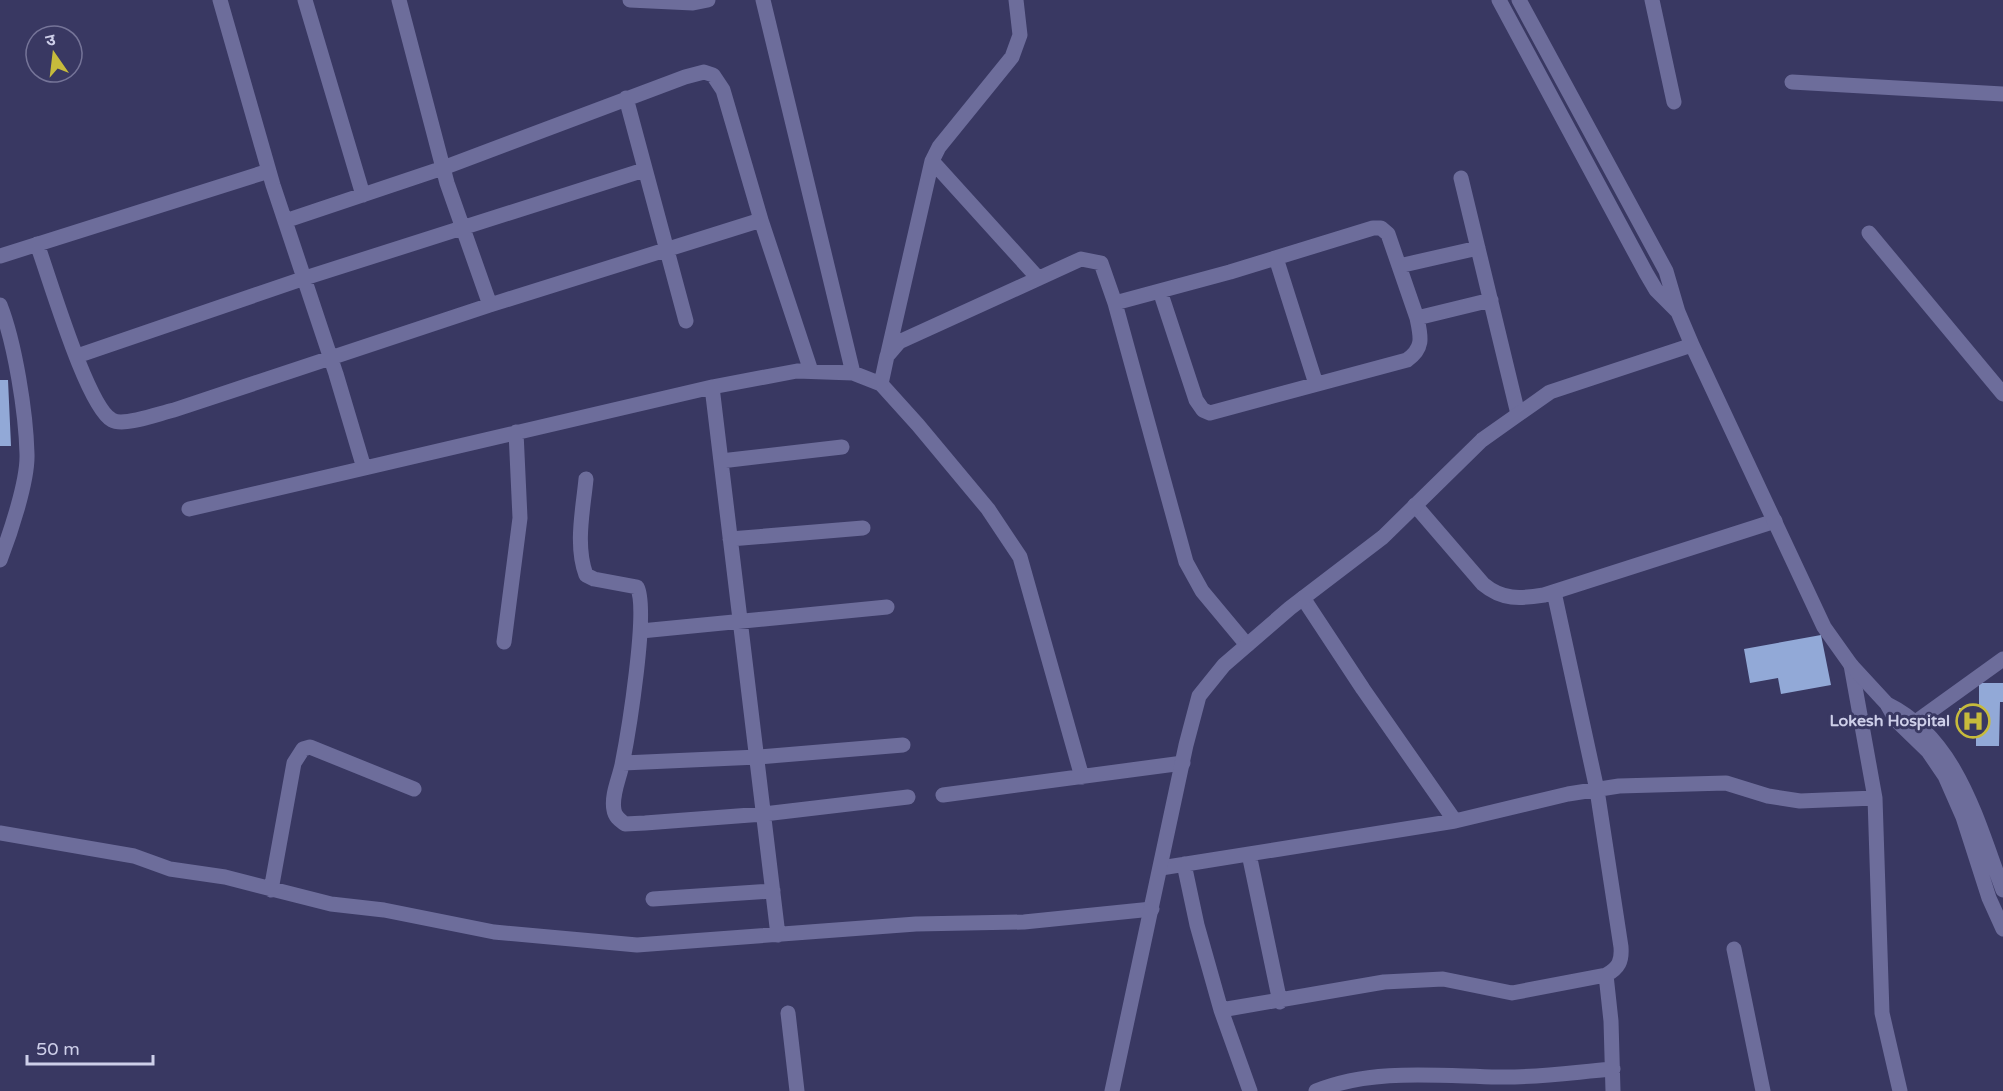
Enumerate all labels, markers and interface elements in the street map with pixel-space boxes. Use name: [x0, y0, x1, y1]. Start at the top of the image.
north arrow: [24, 24, 84, 84]
text: उ: [44, 29, 58, 51]
hospital icon: Lokesh Hospital: [1955, 703, 1991, 739]
place label: Lokesh Hospital: [1829, 711, 1950, 731]
scale bar: [27, 1028, 153, 1066]
text: 50 m: [36, 1038, 80, 1060]

